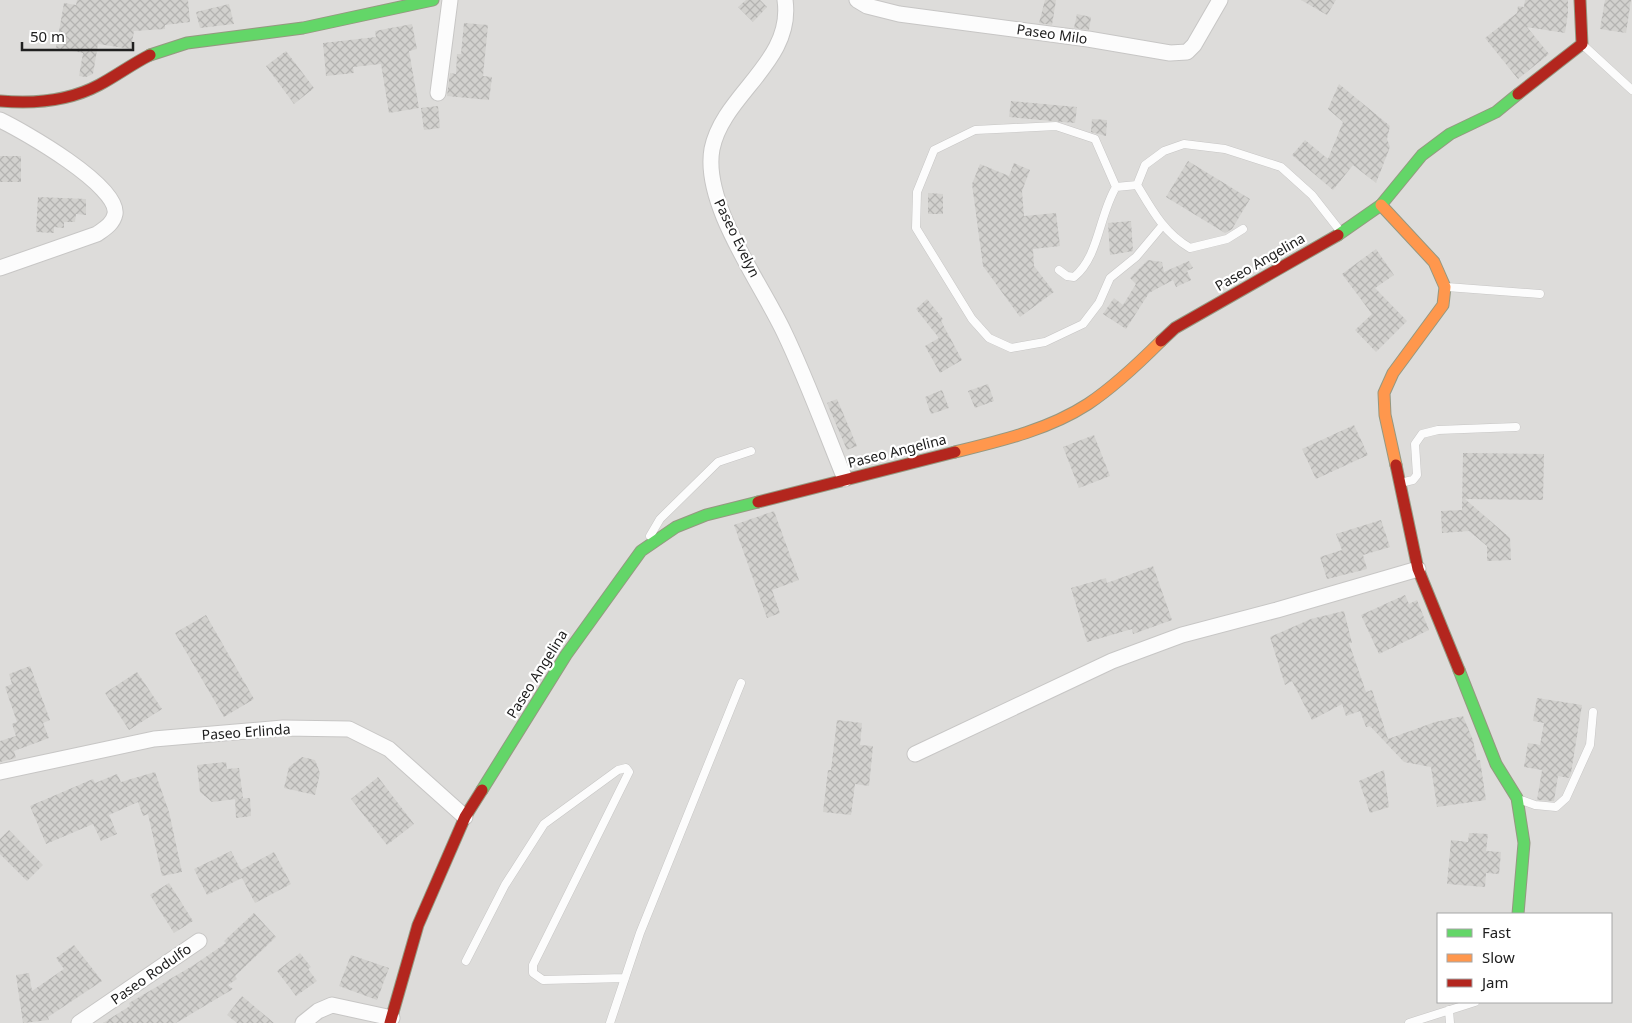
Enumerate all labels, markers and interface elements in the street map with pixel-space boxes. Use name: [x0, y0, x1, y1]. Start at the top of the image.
street label: Paseo Milo: [1015, 19, 1089, 48]
scale bar: [22, 20, 134, 52]
text: 50 m: [30, 26, 65, 46]
street label: Paseo Evelyn: [710, 195, 765, 280]
street label: Paseo Angelina: [1211, 228, 1308, 295]
street label: Paseo Angelina: [846, 429, 948, 472]
street label: Paseo Angelina: [502, 626, 571, 722]
street label: Paseo Erlinda: [201, 719, 291, 744]
legend: [1437, 913, 1612, 1003]
text: Fast: [1482, 922, 1511, 942]
street label: Paseo Rodulfo: [107, 939, 195, 1008]
text: Slow: [1482, 947, 1515, 967]
text: Jam: [1480, 972, 1509, 992]

